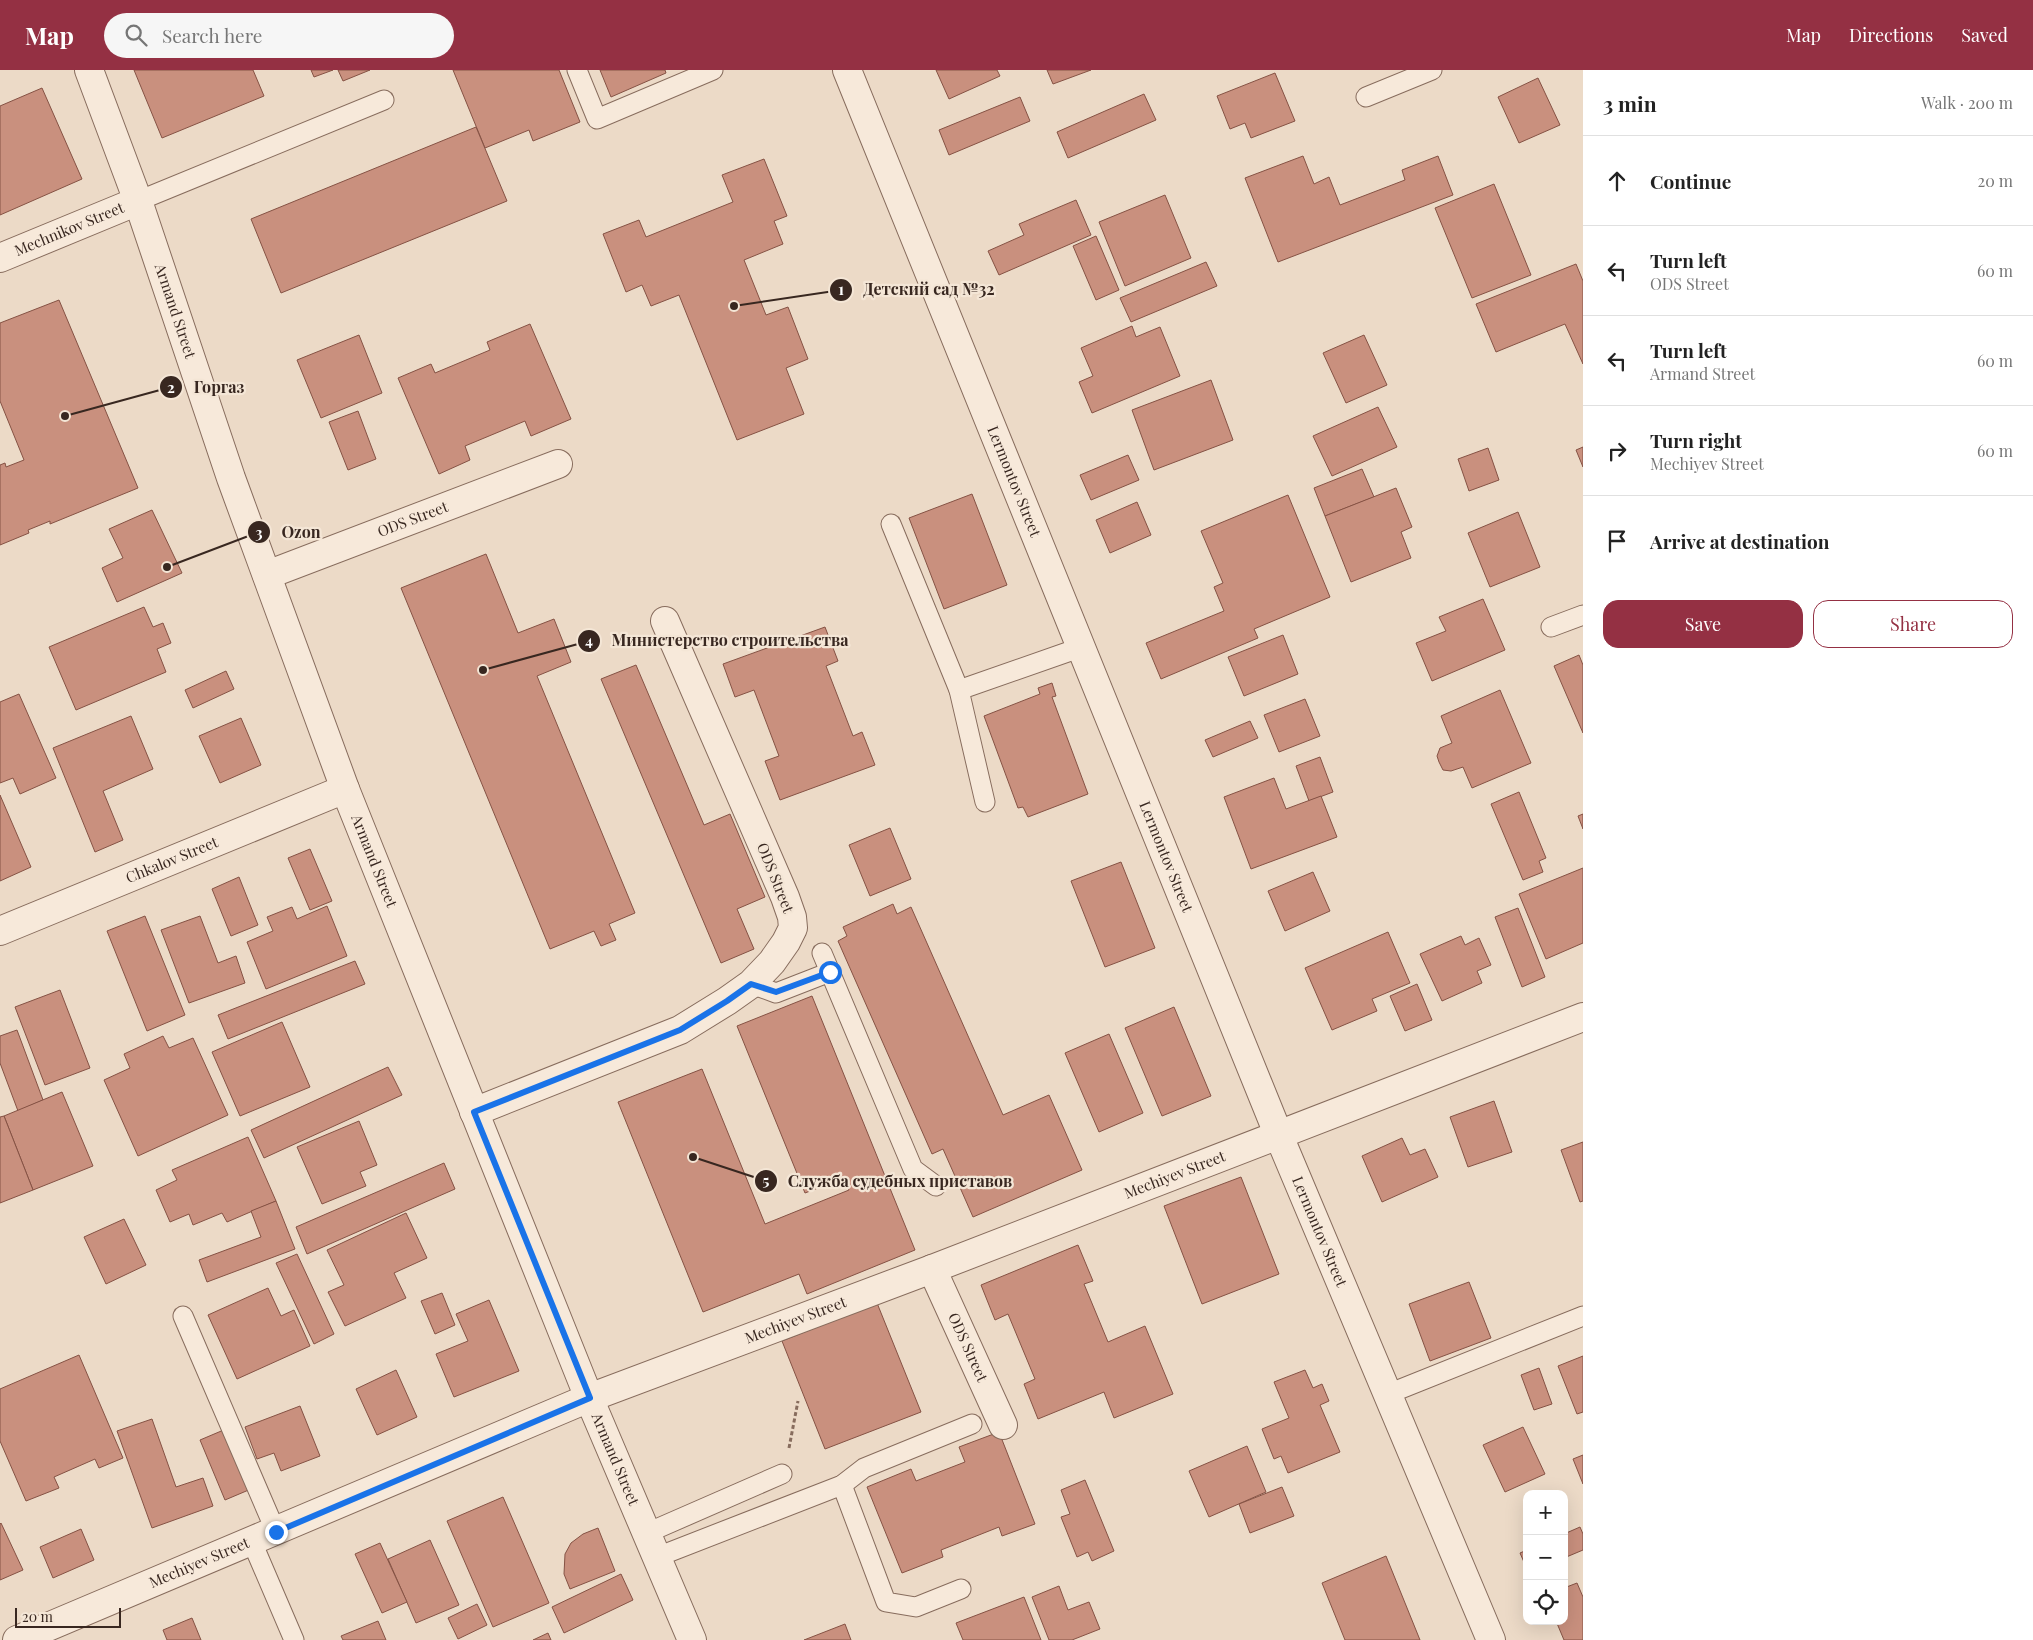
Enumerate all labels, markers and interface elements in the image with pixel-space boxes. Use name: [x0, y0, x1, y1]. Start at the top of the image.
search box: [104, 13, 454, 58]
text: Map: [25, 19, 74, 51]
icon: search: [122, 21, 150, 49]
text: Search here: [162, 22, 262, 48]
text: Map: [1786, 23, 1821, 47]
text: Directions: [1849, 23, 1933, 47]
text: Saved: [1961, 23, 2008, 47]
text: 3 min: [1603, 89, 1657, 117]
text: Walk · 200 m: [1921, 92, 2013, 113]
icon: ahead: [1603, 167, 1631, 195]
text: Continue: [1650, 168, 1731, 194]
text: 20 m: [1978, 170, 2013, 191]
street label: Mechnikov Street: [11, 197, 127, 260]
text: Turn left: [1650, 247, 1727, 273]
icon: left: [1603, 257, 1631, 285]
street label: Armand Street: [150, 260, 201, 361]
text: 60 m: [1977, 260, 2013, 281]
text: ODS Street: [1650, 273, 1729, 294]
callout: Детский сад №32: [828, 274, 1005, 305]
text: Детский сад №32: [863, 278, 995, 299]
text: 1: [838, 279, 844, 299]
text: Turn left: [1650, 337, 1727, 363]
icon: left: [1603, 347, 1631, 375]
text: 60 m: [1977, 350, 2013, 371]
text: Armand Street: [1650, 363, 1755, 384]
callout: Горгаз: [158, 372, 254, 403]
text: Горгаз: [194, 376, 245, 397]
text: 2: [167, 377, 175, 397]
street label: Lermontov Street: [983, 423, 1046, 540]
text: Turn right: [1650, 427, 1742, 453]
icon: right: [1603, 437, 1631, 465]
text: 60 m: [1977, 440, 2013, 461]
text: Mechiyev Street: [1650, 453, 1764, 474]
street label: ODS Street: [374, 496, 451, 541]
callout: Ozon: [247, 517, 331, 548]
text: Ozon: [281, 521, 321, 542]
text: 3: [255, 522, 263, 542]
icon: arrive: [1603, 527, 1631, 555]
text: Arrive at destination: [1650, 528, 1830, 554]
button: Save: [1603, 600, 1803, 648]
button: Share: [1813, 600, 2013, 648]
callout: Министерство строительства: [577, 625, 859, 656]
text: Министерство строительства: [611, 629, 849, 650]
text: 4: [585, 630, 593, 650]
street label: Lermontov Street: [1135, 798, 1199, 916]
street label: Armand Street: [347, 810, 403, 911]
street label: Chkalov Street: [122, 831, 221, 887]
street label: ODS Street: [753, 840, 799, 916]
route start: [819, 961, 842, 984]
street label: Mechiyev Street: [1121, 1145, 1229, 1203]
callout: Служба судебных приставов: [753, 1166, 1023, 1197]
text: 5: [763, 1170, 770, 1190]
text: Служба судебных приставов: [788, 1170, 1012, 1191]
street label: Lermontov Street: [1288, 1173, 1353, 1290]
street label: Mechiyev Street: [742, 1291, 850, 1347]
street label: ODS Street: [944, 1309, 993, 1385]
street label: Armand Street: [587, 1409, 645, 1509]
map controls: [1523, 1490, 1568, 1625]
button: +: [1523, 1490, 1568, 1535]
route end: [265, 1521, 288, 1544]
street label: Mechiyev Street: [146, 1532, 253, 1592]
button: −: [1523, 1535, 1568, 1580]
button: locate: [1523, 1580, 1568, 1625]
scale bar: [15, 1605, 121, 1628]
text: 20 m: [22, 1607, 53, 1626]

